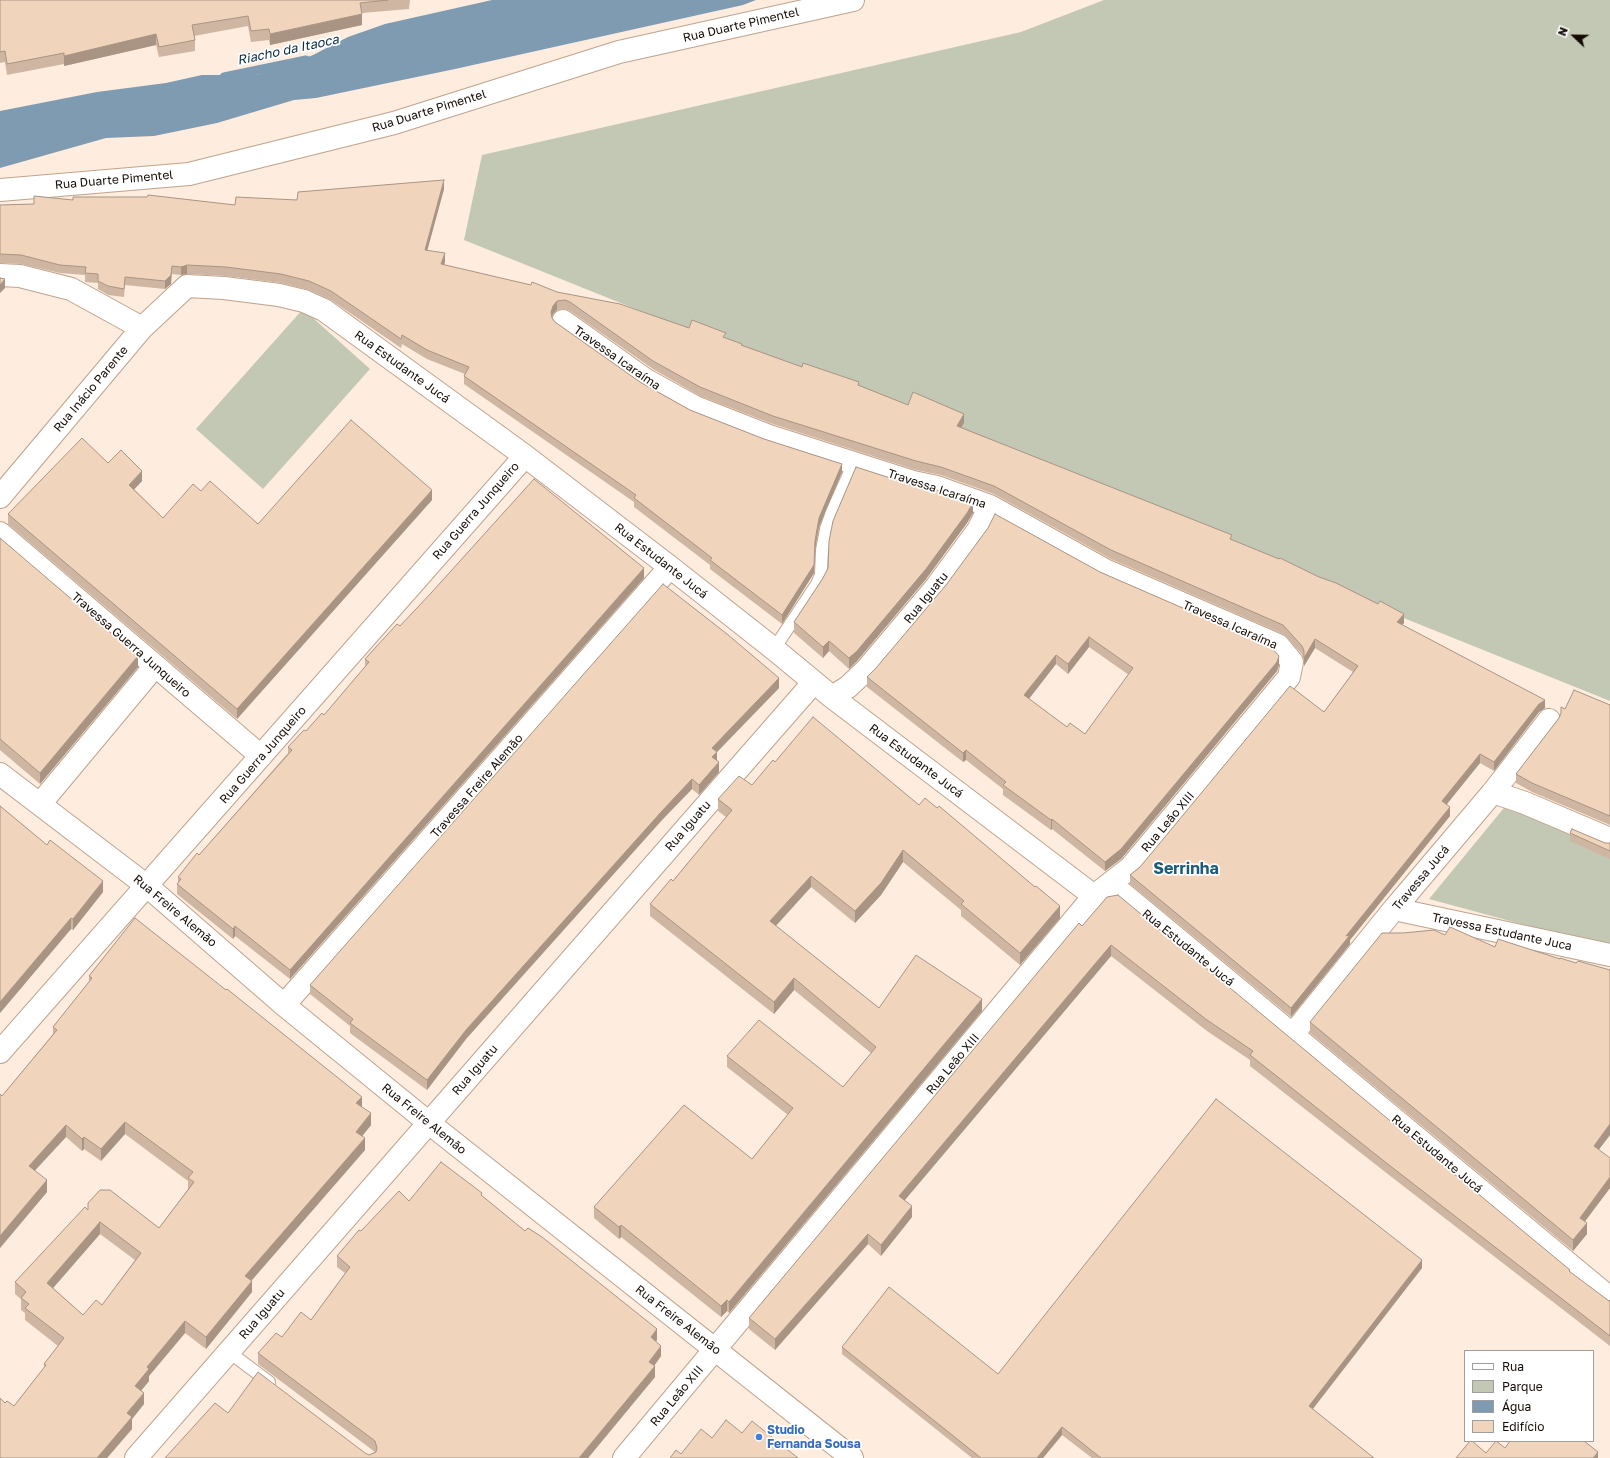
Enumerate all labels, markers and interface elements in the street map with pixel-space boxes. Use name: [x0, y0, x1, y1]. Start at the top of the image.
street label: Rua Duarte Pimentel: [682, 5, 800, 45]
north arrow: [1554, 16, 1594, 56]
text: N: [1555, 25, 1570, 38]
water label: Riacho da Itaoca: [236, 32, 340, 68]
street label: Rua Duarte Pimentel: [370, 87, 488, 135]
street label: Rua Duarte Pimentel: [54, 168, 174, 192]
street label: Travessa Icaraíma: [571, 323, 663, 393]
street label: Rua Estudante Jucá: [352, 328, 452, 406]
street label: Rua Inácio Parente: [51, 343, 131, 435]
street label: Rua Guerra Junqueiro: [430, 459, 522, 563]
street label: Travessa Icaraíma: [886, 466, 988, 512]
street label: Rua Estudante Jucá: [612, 520, 710, 602]
street label: Rua Iguatu: [901, 569, 951, 627]
street label: Travessa Guerra Junqueiro: [69, 589, 193, 701]
street label: Travessa Icaraíma: [1180, 598, 1280, 652]
street label: Rua Guerra Junqueiro: [217, 703, 309, 807]
street label: Rua Estudante Jucá: [866, 721, 966, 801]
street label: Travessa Freire Alemão: [428, 731, 526, 841]
street label: Rua Leão XIII: [1138, 789, 1198, 855]
street label: Rua Iguatu: [662, 798, 714, 854]
street label: Travessa Jucá: [1390, 842, 1452, 914]
district label: Serrinha: [1153, 859, 1219, 879]
street label: Rua Freire Alemão: [130, 872, 220, 950]
street label: Rua Estudante Jucá: [1139, 906, 1237, 990]
street label: Travessa Estudante Juca: [1431, 910, 1573, 954]
street label: Rua Leão XIII: [923, 1031, 983, 1097]
street label: Rua Iguatu: [449, 1042, 501, 1098]
street label: Rua Freire Alemão: [379, 1081, 469, 1157]
street label: Rua Estudante Jucá: [1389, 1112, 1485, 1196]
street label: Rua Freire Alemão: [632, 1282, 724, 1358]
street label: Rua Iguatu: [236, 1286, 288, 1342]
legend: [1464, 1350, 1594, 1442]
text: Rua: [1502, 1359, 1524, 1374]
street label: Rua Leão XIII: [647, 1363, 707, 1429]
text: Parque: [1502, 1379, 1543, 1394]
text: Água: [1502, 1399, 1531, 1414]
text: Edifício: [1502, 1419, 1544, 1434]
place label: Studio Fernanda Sousa: [767, 1423, 861, 1451]
marker: Studio Fernanda Sousa: [754, 1432, 764, 1442]

